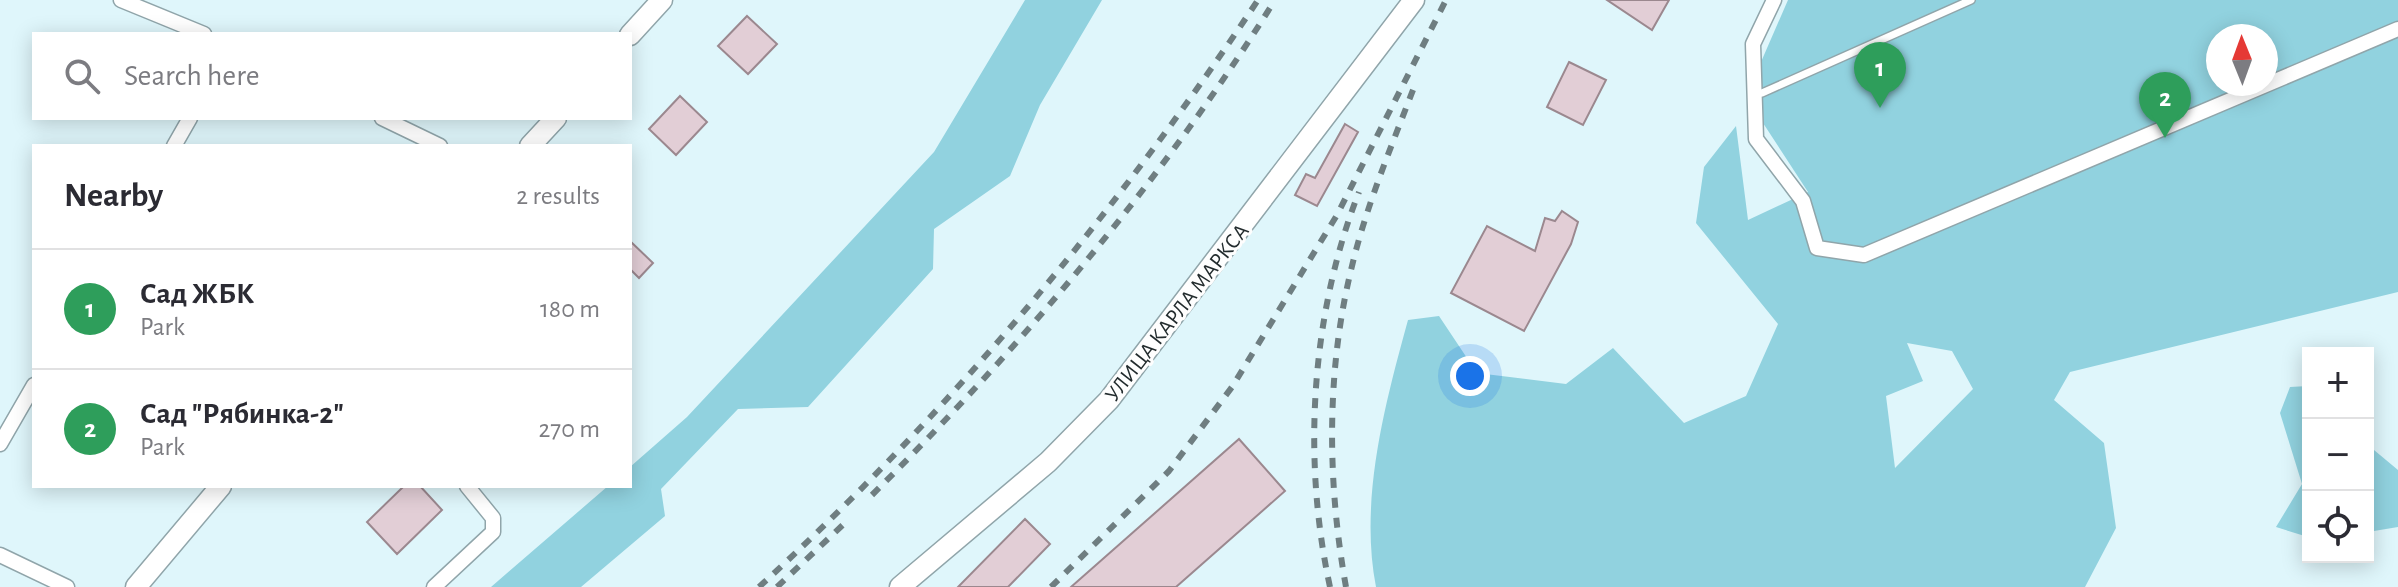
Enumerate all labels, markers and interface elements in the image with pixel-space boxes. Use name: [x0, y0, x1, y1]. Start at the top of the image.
north arrow: [2206, 24, 2278, 96]
search box: [32, 32, 632, 120]
pin: 1: [1854, 42, 1906, 108]
icon: search: [60, 54, 104, 98]
text: Search here: [124, 61, 260, 91]
pin: 2: [2139, 72, 2191, 138]
text: Nearby: [64, 179, 163, 213]
text: 2 results: [516, 183, 600, 209]
street label: УЛИЦА КАРЛА МАРКСА: [1101, 220, 1253, 406]
text: Сад ЖБК: [140, 279, 254, 309]
text: 1: [85, 296, 95, 322]
text: 180 m: [540, 296, 600, 322]
text: Park: [140, 314, 185, 340]
map controls: [2302, 347, 2374, 563]
button: +: [2302, 347, 2374, 419]
your location: [1450, 356, 1490, 396]
text: Сад "Рябинка-2": [140, 399, 344, 429]
text: 2: [84, 416, 96, 442]
text: 270 m: [539, 416, 600, 442]
button: −: [2302, 419, 2374, 491]
text: Park: [140, 434, 185, 460]
button: locate: [2302, 491, 2374, 563]

